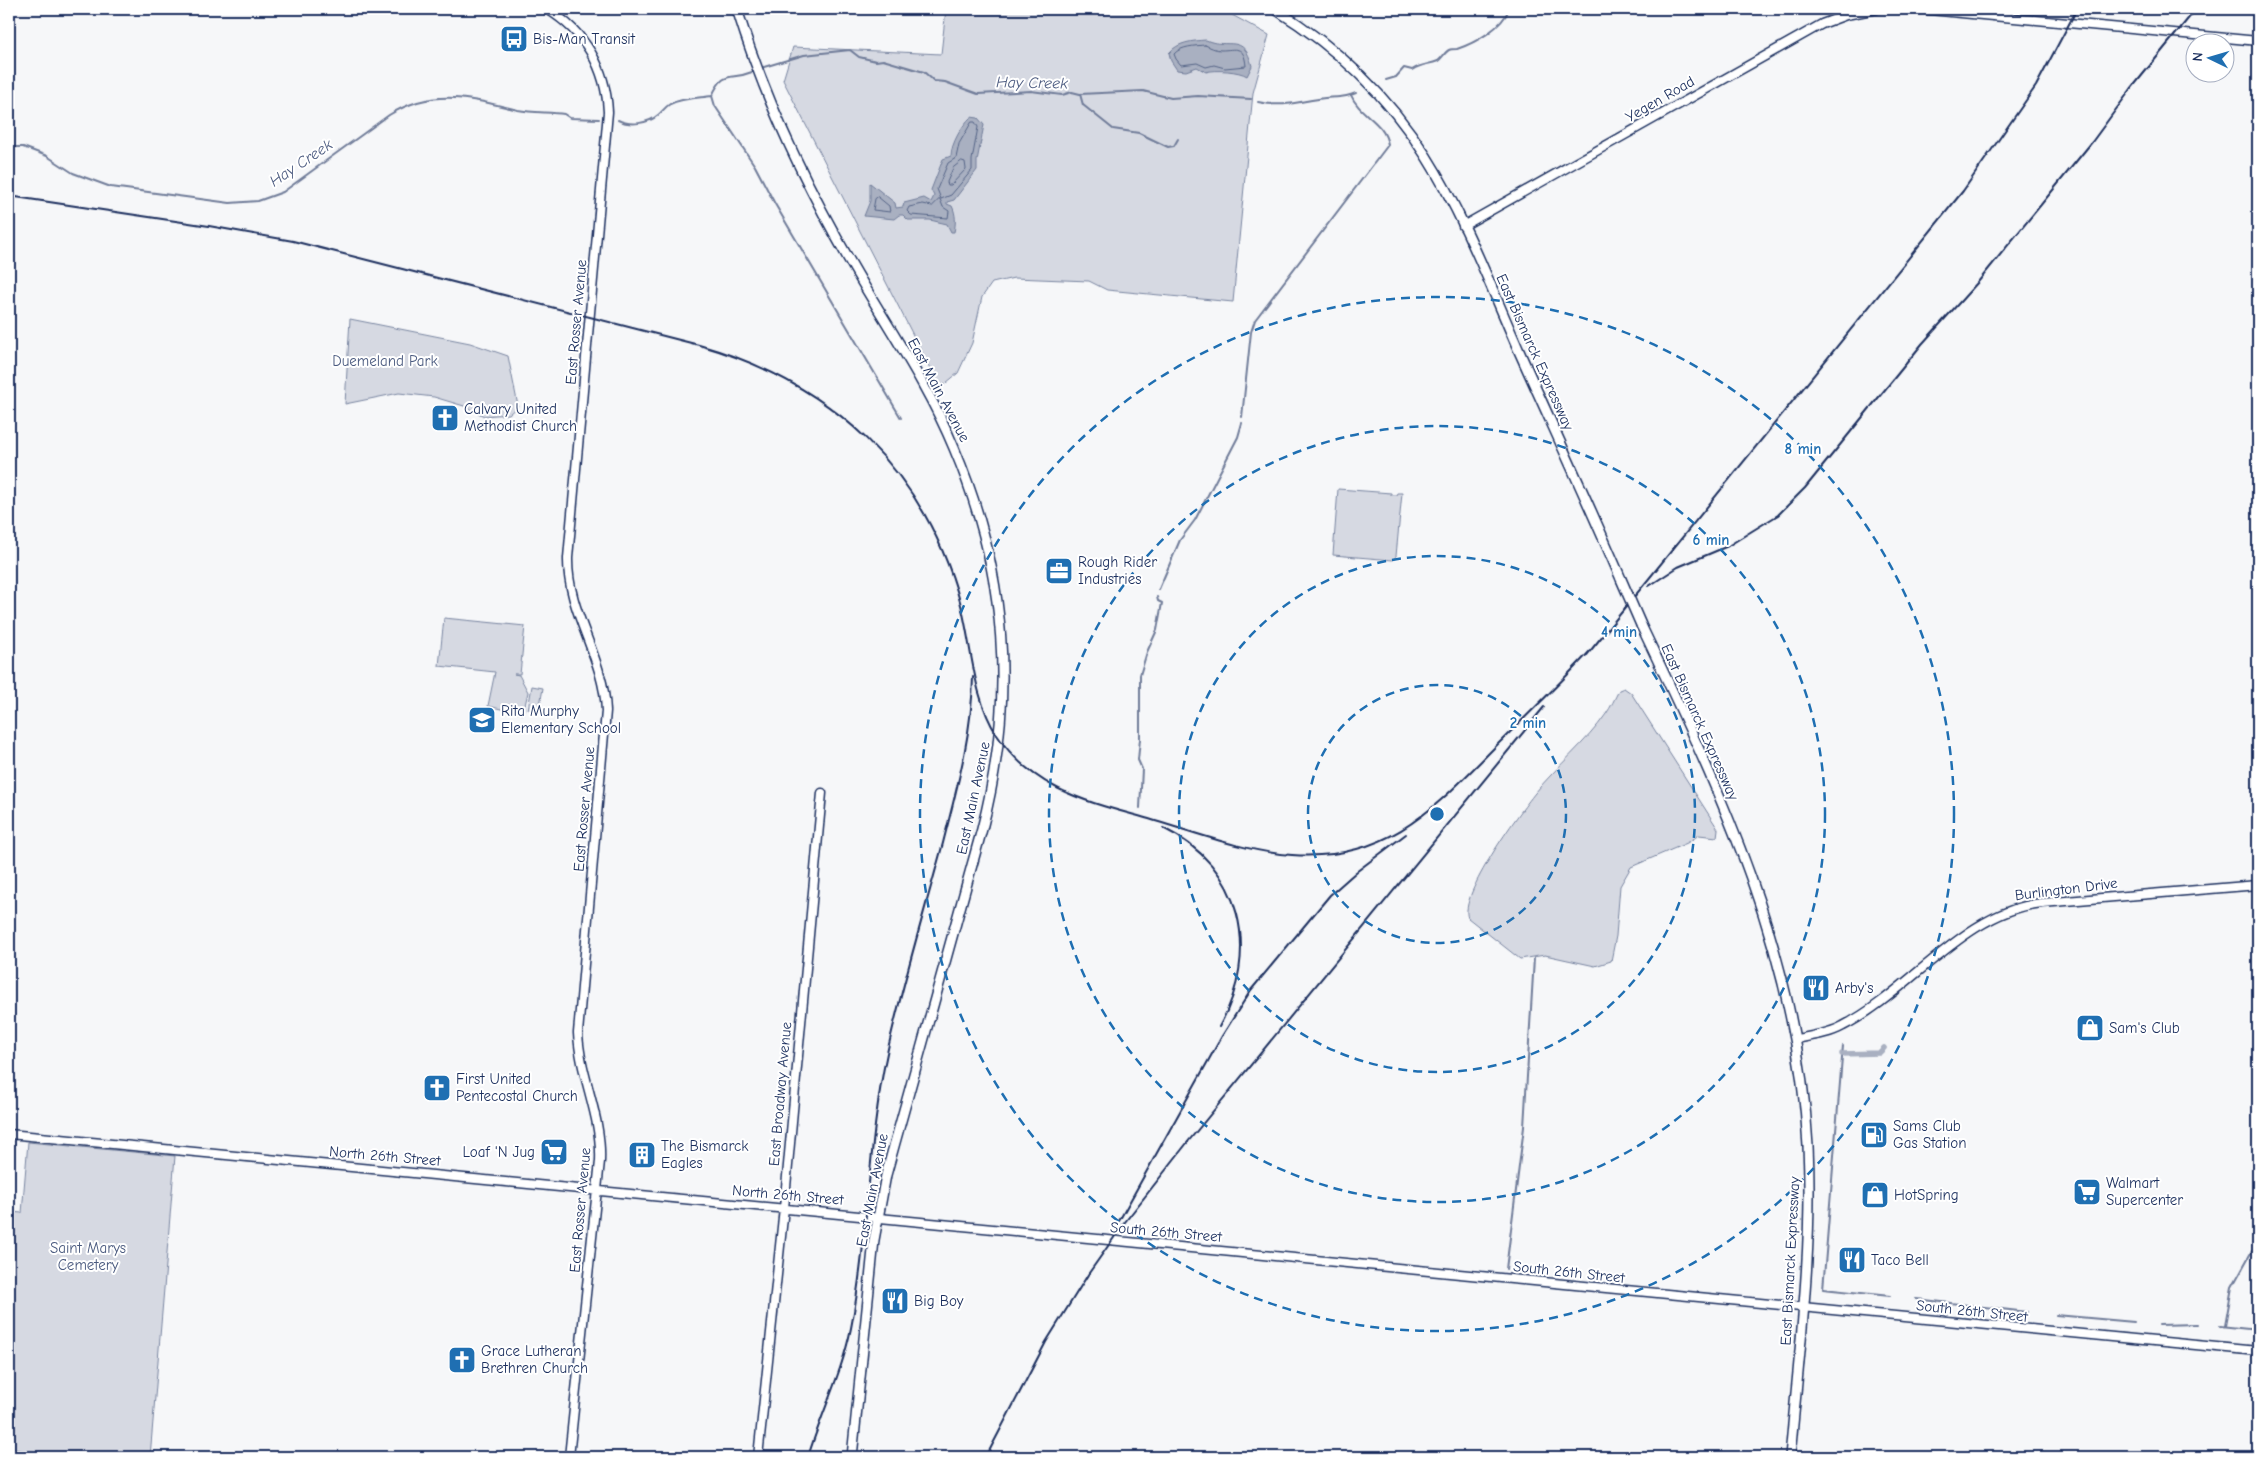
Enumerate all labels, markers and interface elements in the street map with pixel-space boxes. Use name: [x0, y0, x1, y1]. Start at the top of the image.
bus stop icon: Bis-Man Transit: [499, 24, 529, 54]
place label: Bis-Man Transit: [533, 30, 636, 48]
north arrow: [2184, 32, 2234, 82]
text: N: [2189, 52, 2206, 62]
street label: Yegen Road: [1622, 72, 1698, 126]
water label: Hay Creek: [996, 73, 1068, 93]
water label: Hay Creek: [266, 135, 336, 191]
street label: East Rosser Avenue: [562, 258, 590, 385]
street label: East Bismarck Expressway: [1492, 271, 1578, 433]
street label: East Main Avenue: [904, 335, 974, 445]
park label: Duemeland Park: [332, 352, 439, 370]
place label: Calvary United Methodist Church: [464, 400, 577, 435]
church icon: Calvary United Methodist Church: [430, 403, 460, 433]
text: 8 min: [1785, 440, 1821, 458]
text: 6 min: [1693, 531, 1729, 549]
place label: Rough Rider Industries: [1078, 553, 1157, 588]
office icon: Rough Rider Industries: [1044, 556, 1074, 586]
text: 4 min: [1601, 623, 1637, 641]
street label: East Bismarck Expressway: [1657, 641, 1743, 803]
place label: Rita Murphy Elementary School: [501, 702, 621, 737]
school or university icon: Rita Murphy Elementary School: [467, 705, 497, 735]
text: 2 min: [1510, 714, 1546, 732]
street label: East Main Avenue: [952, 739, 994, 856]
street label: East Rosser Avenue: [570, 745, 598, 872]
centre of rings: [1428, 805, 1446, 823]
street label: Burlington Drive: [2014, 874, 2119, 904]
restaurant icon: Arby's: [1801, 973, 1831, 1003]
place label: Arby's: [1835, 979, 1874, 997]
shop icon: Sam's Club: [2075, 1013, 2105, 1043]
place label: Sam's Club: [2109, 1019, 2180, 1037]
street label: East Broadway Avenue: [765, 1021, 795, 1167]
place label: First United Pentecostal Church: [456, 1070, 578, 1105]
church icon: First United Pentecostal Church: [422, 1073, 452, 1103]
place label: Sams Club Gas Station: [1893, 1117, 1967, 1152]
fuel station icon: Sams Club Gas Station: [1859, 1120, 1889, 1150]
street label: East Main Avenue: [852, 1131, 892, 1248]
supermarket icon: Loaf 'N Jug: [539, 1137, 569, 1167]
place label: The Bismarck Eagles: [661, 1137, 749, 1172]
building icon: The Bismarck Eagles: [627, 1140, 657, 1170]
street label: North 26th Street: [328, 1142, 442, 1170]
place label: Loaf 'N Jug: [463, 1143, 535, 1161]
street label: East Rosser Avenue: [566, 1146, 594, 1273]
place label: Walmart Supercenter: [2106, 1174, 2183, 1209]
street label: East Bismarck Expressway: [1777, 1176, 1803, 1346]
supermarket icon: Walmart Supercenter: [2072, 1177, 2102, 1207]
shop icon: HotSpring: [1860, 1180, 1890, 1210]
street label: North 26th Street: [731, 1181, 845, 1209]
place label: HotSpring: [1894, 1186, 1959, 1204]
street label: South 26th Street: [1109, 1218, 1223, 1246]
park label: Saint Marys Cemetery: [50, 1239, 126, 1274]
restaurant icon: Taco Bell: [1837, 1245, 1867, 1275]
place label: Taco Bell: [1871, 1251, 1929, 1269]
street label: South 26th Street: [1512, 1257, 1626, 1287]
restaurant icon: Big Boy: [880, 1286, 910, 1316]
place label: Big Boy: [914, 1292, 964, 1310]
street label: South 26th Street: [1915, 1296, 2029, 1326]
place label: Grace Lutheran Brethren Church: [481, 1342, 588, 1377]
church icon: Grace Lutheran Brethren Church: [447, 1345, 477, 1375]

